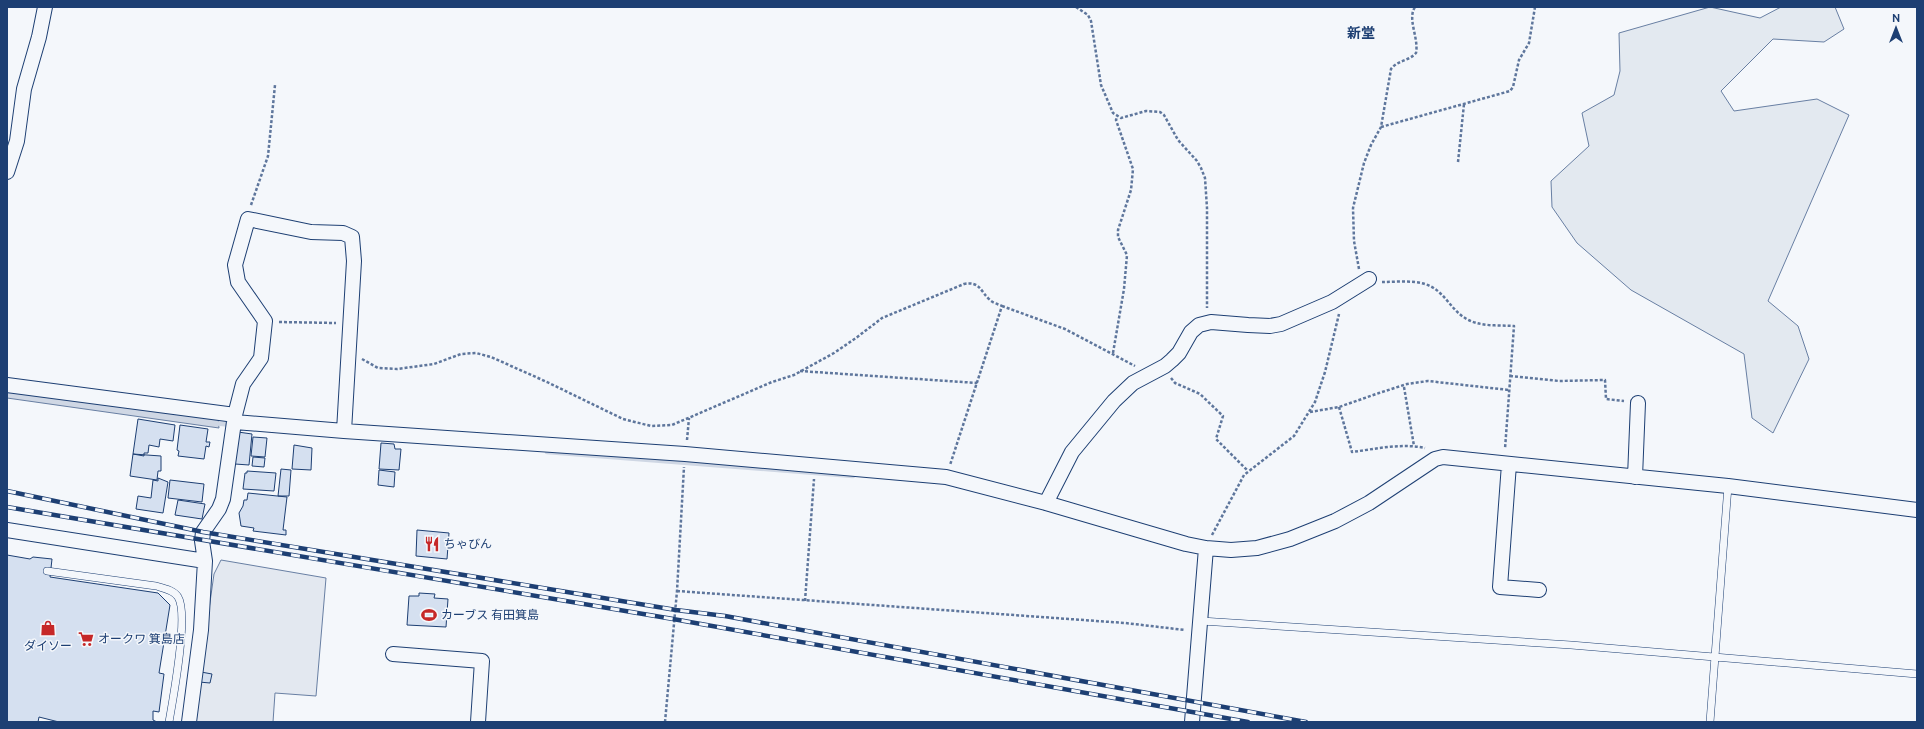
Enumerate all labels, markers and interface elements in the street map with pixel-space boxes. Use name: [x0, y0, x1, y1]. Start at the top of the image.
north arrow: [1876, 8, 1916, 48]
text: N: [1892, 12, 1900, 24]
district label: 新堂: [1347, 25, 1375, 41]
restaurant icon: ちゃびん: [423, 535, 441, 553]
place label: ちゃびん: [444, 537, 492, 550]
sports icon: カーブス 有田箕島: [420, 606, 438, 624]
place label: カーブス 有田箕島: [441, 608, 539, 621]
shop icon: ダイソー: [39, 619, 57, 637]
supermarket icon: オークワ 箕島店: [77, 630, 95, 648]
place label: オークワ 箕島店: [98, 632, 185, 645]
place label: ダイソー: [24, 639, 72, 652]

